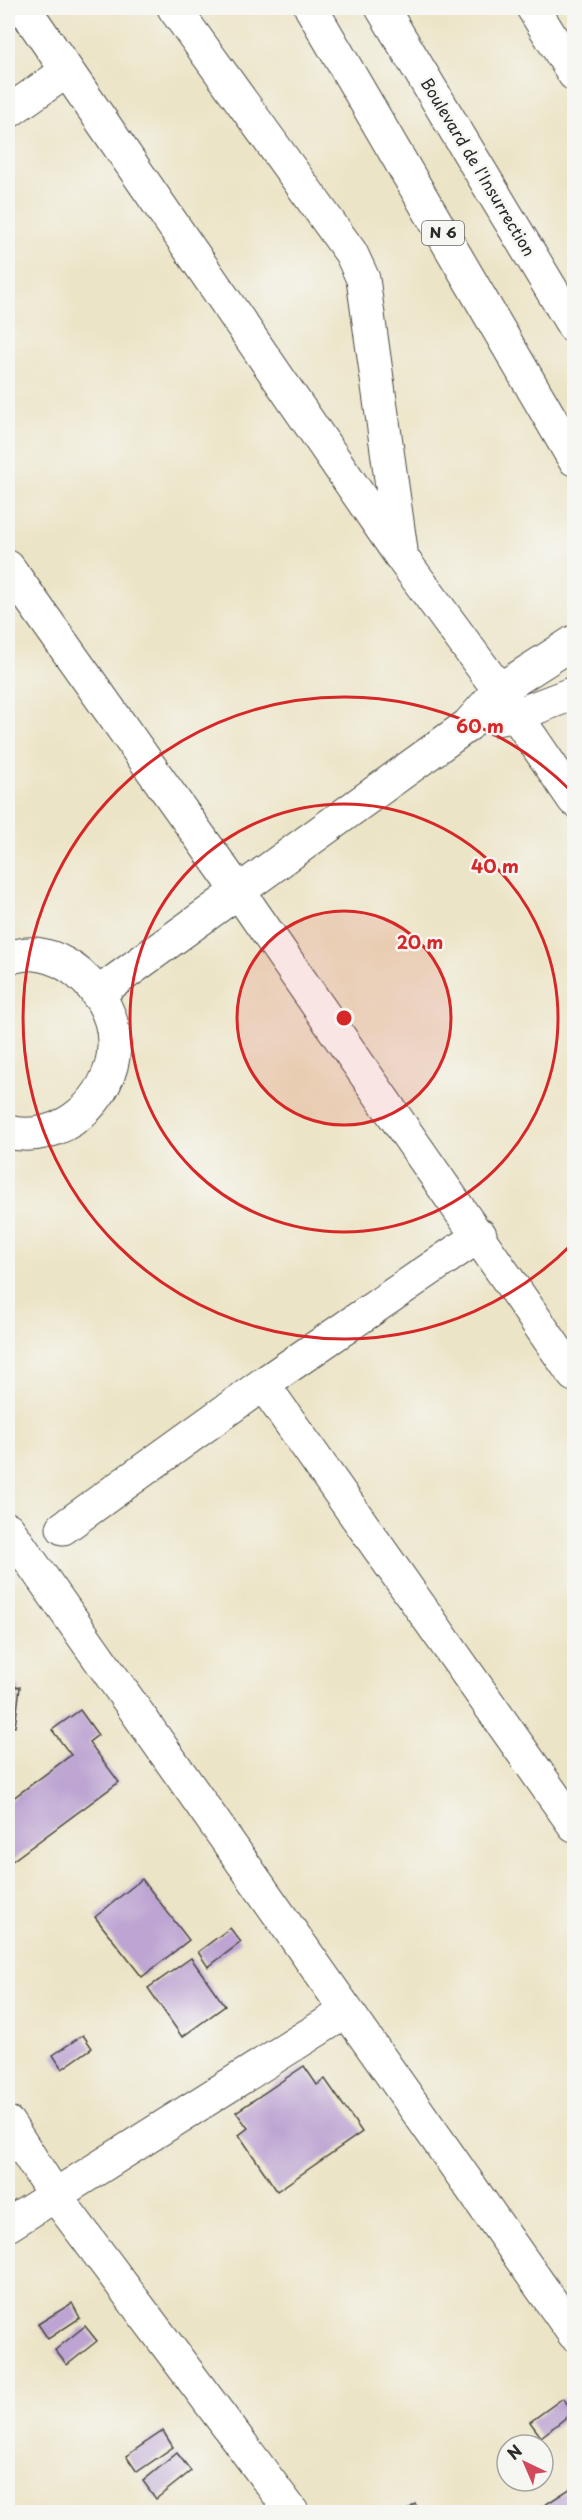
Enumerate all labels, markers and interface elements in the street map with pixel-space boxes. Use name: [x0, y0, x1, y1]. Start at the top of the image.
street label: Boulevard de l'Insurrection: [416, 73, 542, 260]
road number: N 6: [422, 221, 464, 245]
text: 60 m: [456, 712, 504, 739]
text: 40 m: [471, 852, 519, 879]
text: 20 m: [397, 928, 443, 955]
centre of rings: [334, 1008, 354, 1028]
north arrow: [495, 2433, 555, 2493]
text: N: [501, 2438, 527, 2465]

